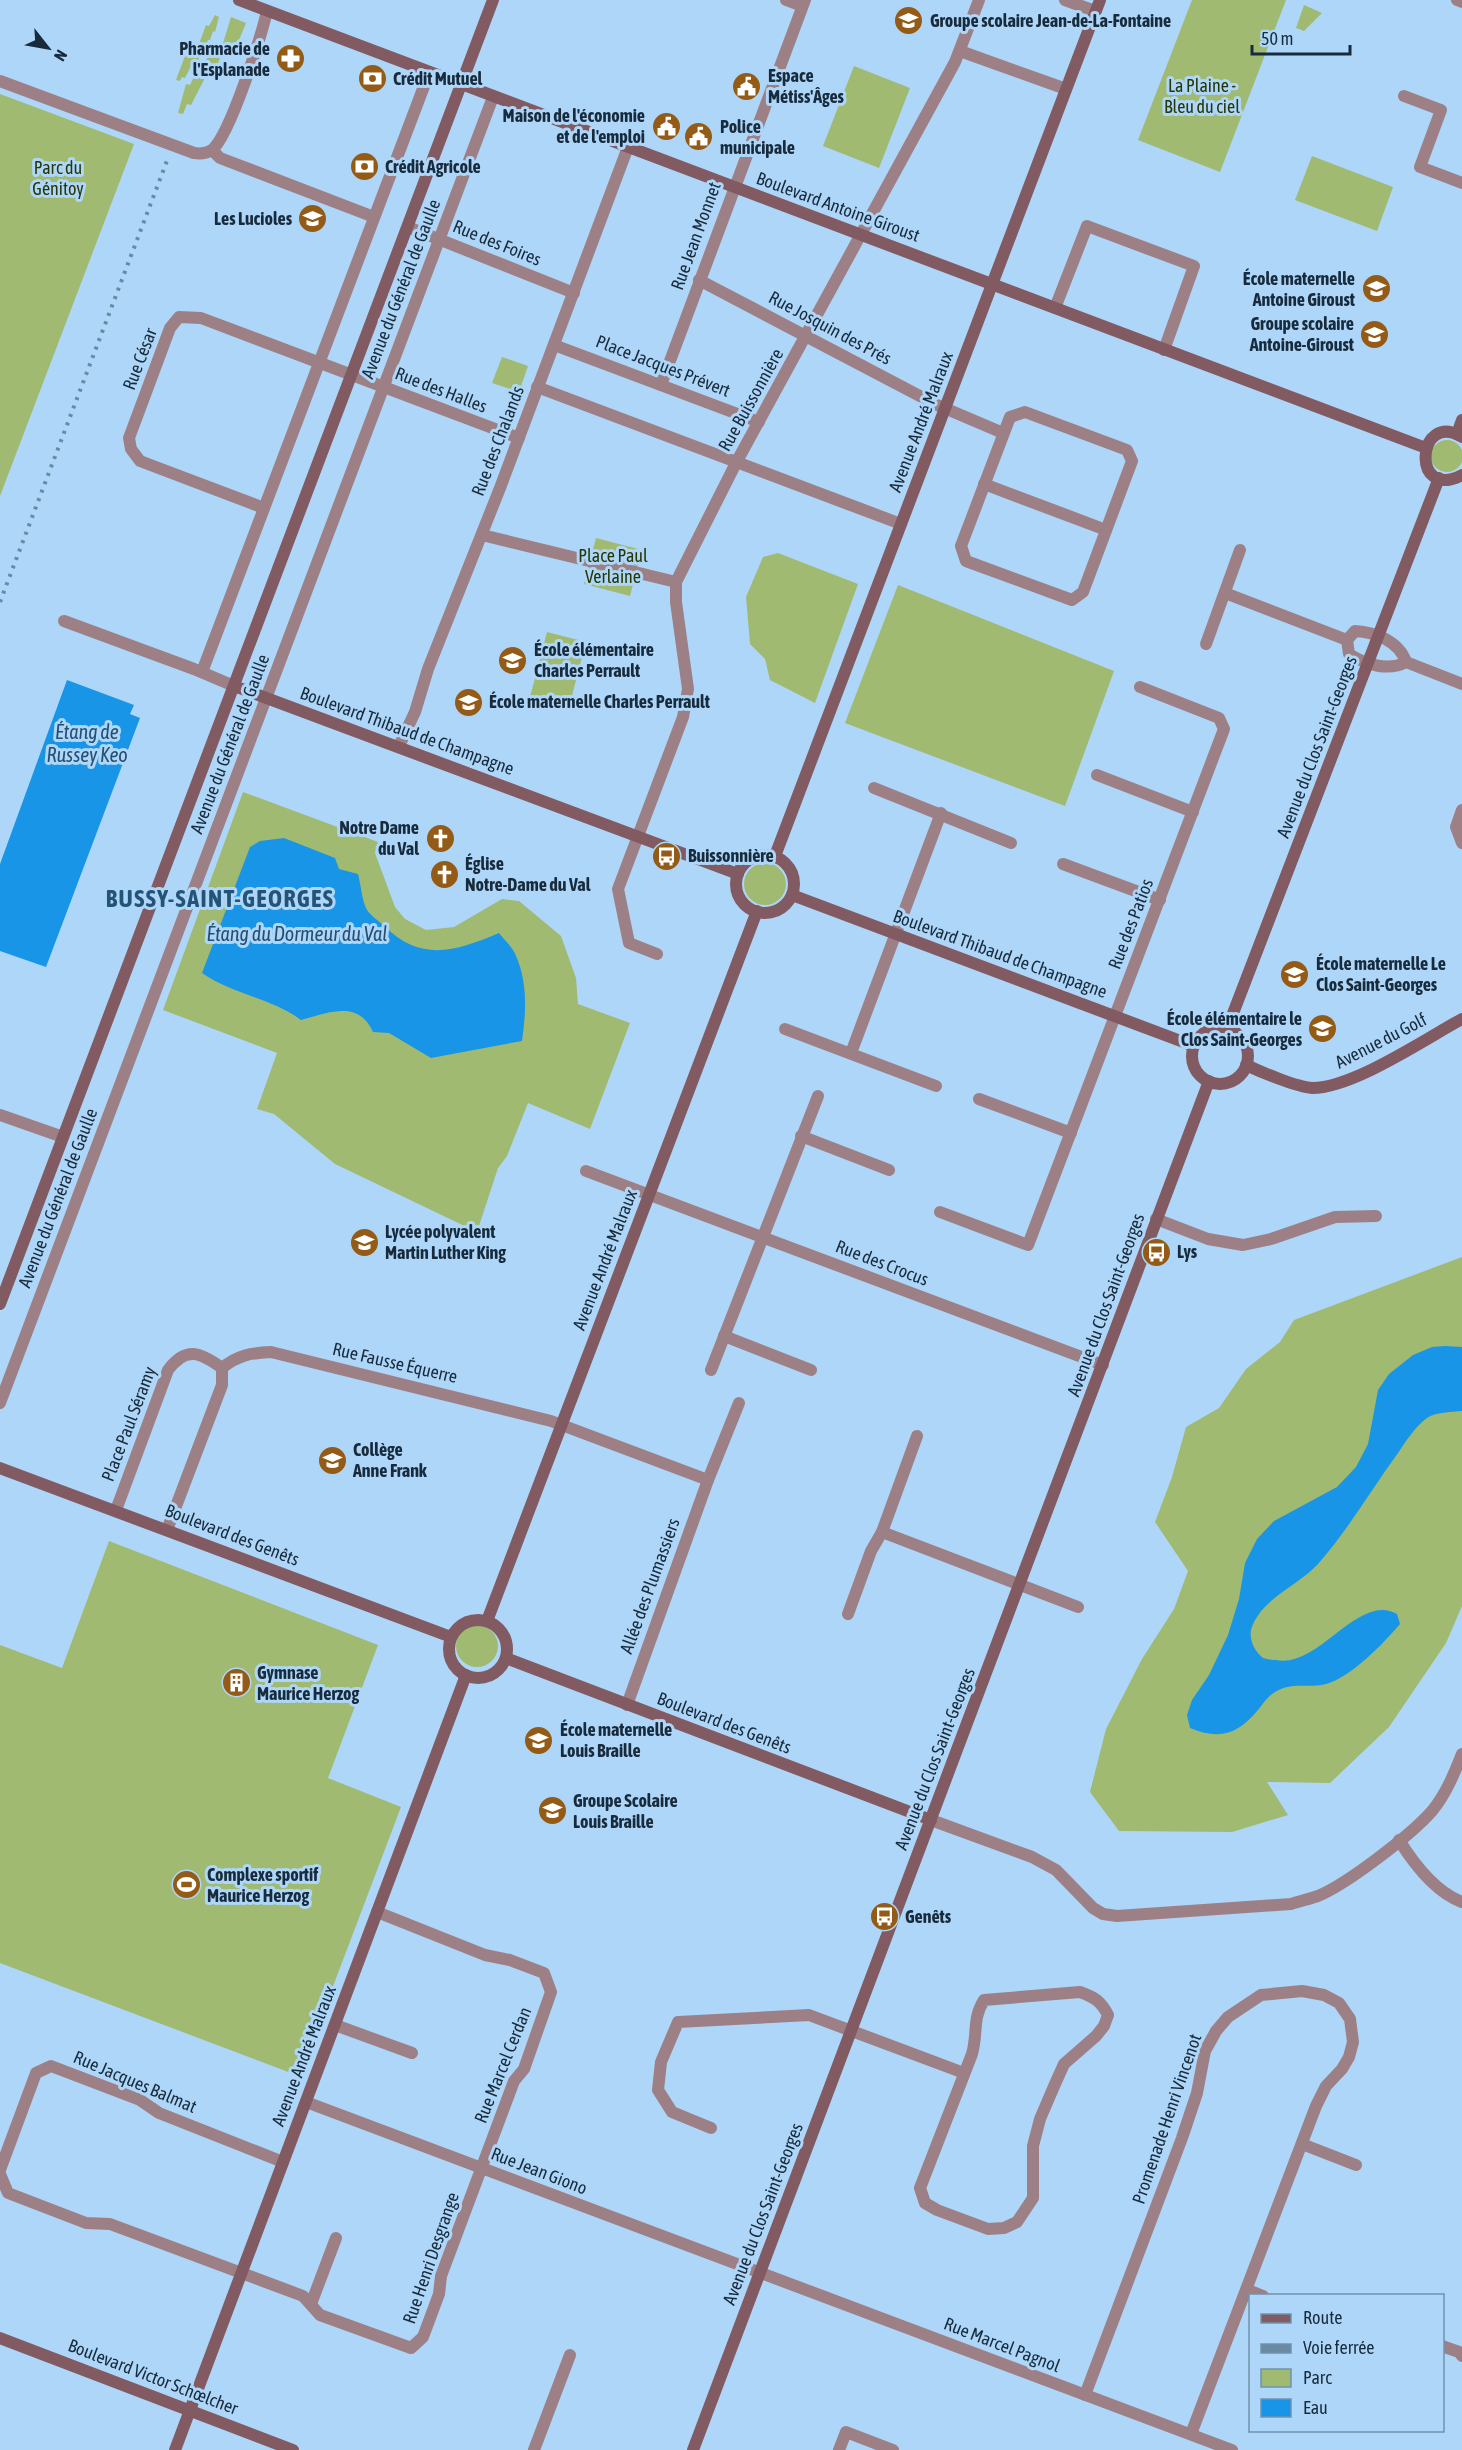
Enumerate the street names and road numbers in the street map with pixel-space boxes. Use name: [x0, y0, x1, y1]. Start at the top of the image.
street label: Boulevard Antoine Giroust: [754, 167, 923, 246]
street label: Rue Jean Monnet: [666, 179, 725, 293]
street label: Avenue du Général de Gaulle: [357, 196, 444, 381]
street label: Rue des Foires: [450, 215, 544, 270]
street label: Rue Josquin des Prés: [765, 286, 895, 369]
street label: Rue César: [118, 324, 161, 393]
street label: Place Jacques Prévert: [593, 330, 733, 401]
street label: Rue Buissonnière: [714, 345, 787, 455]
street label: Avenue André Malraux: [884, 349, 957, 495]
street label: Rue des Halles: [392, 362, 490, 417]
street label: Rue des Chalands: [467, 383, 528, 499]
street label: Avenue du Général de Gaulle: [186, 651, 273, 836]
street label: Avenue du Clos Saint-Georges: [1272, 653, 1361, 841]
street label: Boulevard Thibaud de Champagne: [297, 682, 517, 779]
street label: Rue des Patios: [1104, 876, 1157, 972]
street label: Boulevard Thibaud de Champagne: [890, 905, 1110, 1002]
street label: Avenue du Golf: [1332, 1009, 1430, 1073]
street label: Avenue du Général de Gaulle: [14, 1105, 101, 1290]
street label: Avenue André Malraux: [568, 1187, 641, 1333]
street label: Avenue du Clos Saint-Georges: [1063, 1210, 1148, 1399]
street label: Rue des Crocus: [833, 1235, 931, 1290]
street label: Rue Fausse Équerre: [331, 1338, 460, 1387]
street label: Place Paul Séramy: [97, 1363, 160, 1484]
street label: Boulevard des Genêts: [162, 1499, 302, 1570]
street label: Allée des Plumassiers: [615, 1515, 684, 1656]
street label: Avenue du Clos Saint-Georges: [890, 1665, 979, 1853]
street label: Boulevard des Genêts: [654, 1687, 794, 1758]
street label: Avenue André Malraux: [267, 1983, 340, 2129]
street label: Rue Marcel Cerdan: [470, 2004, 535, 2126]
street label: Promenade Henri Vincenot: [1128, 2031, 1205, 2206]
street label: Rue Jacques Balmat: [71, 2046, 200, 2117]
street label: Avenue du Clos Saint-Georges: [718, 2120, 807, 2308]
street label: Rue Jean Giono: [488, 2143, 590, 2198]
street label: Rue Henri Desgrange: [398, 2189, 463, 2326]
street label: Rue Marcel Pagnol: [941, 2313, 1063, 2376]
street label: Boulevard Victor Schœlcher: [65, 2334, 242, 2419]

